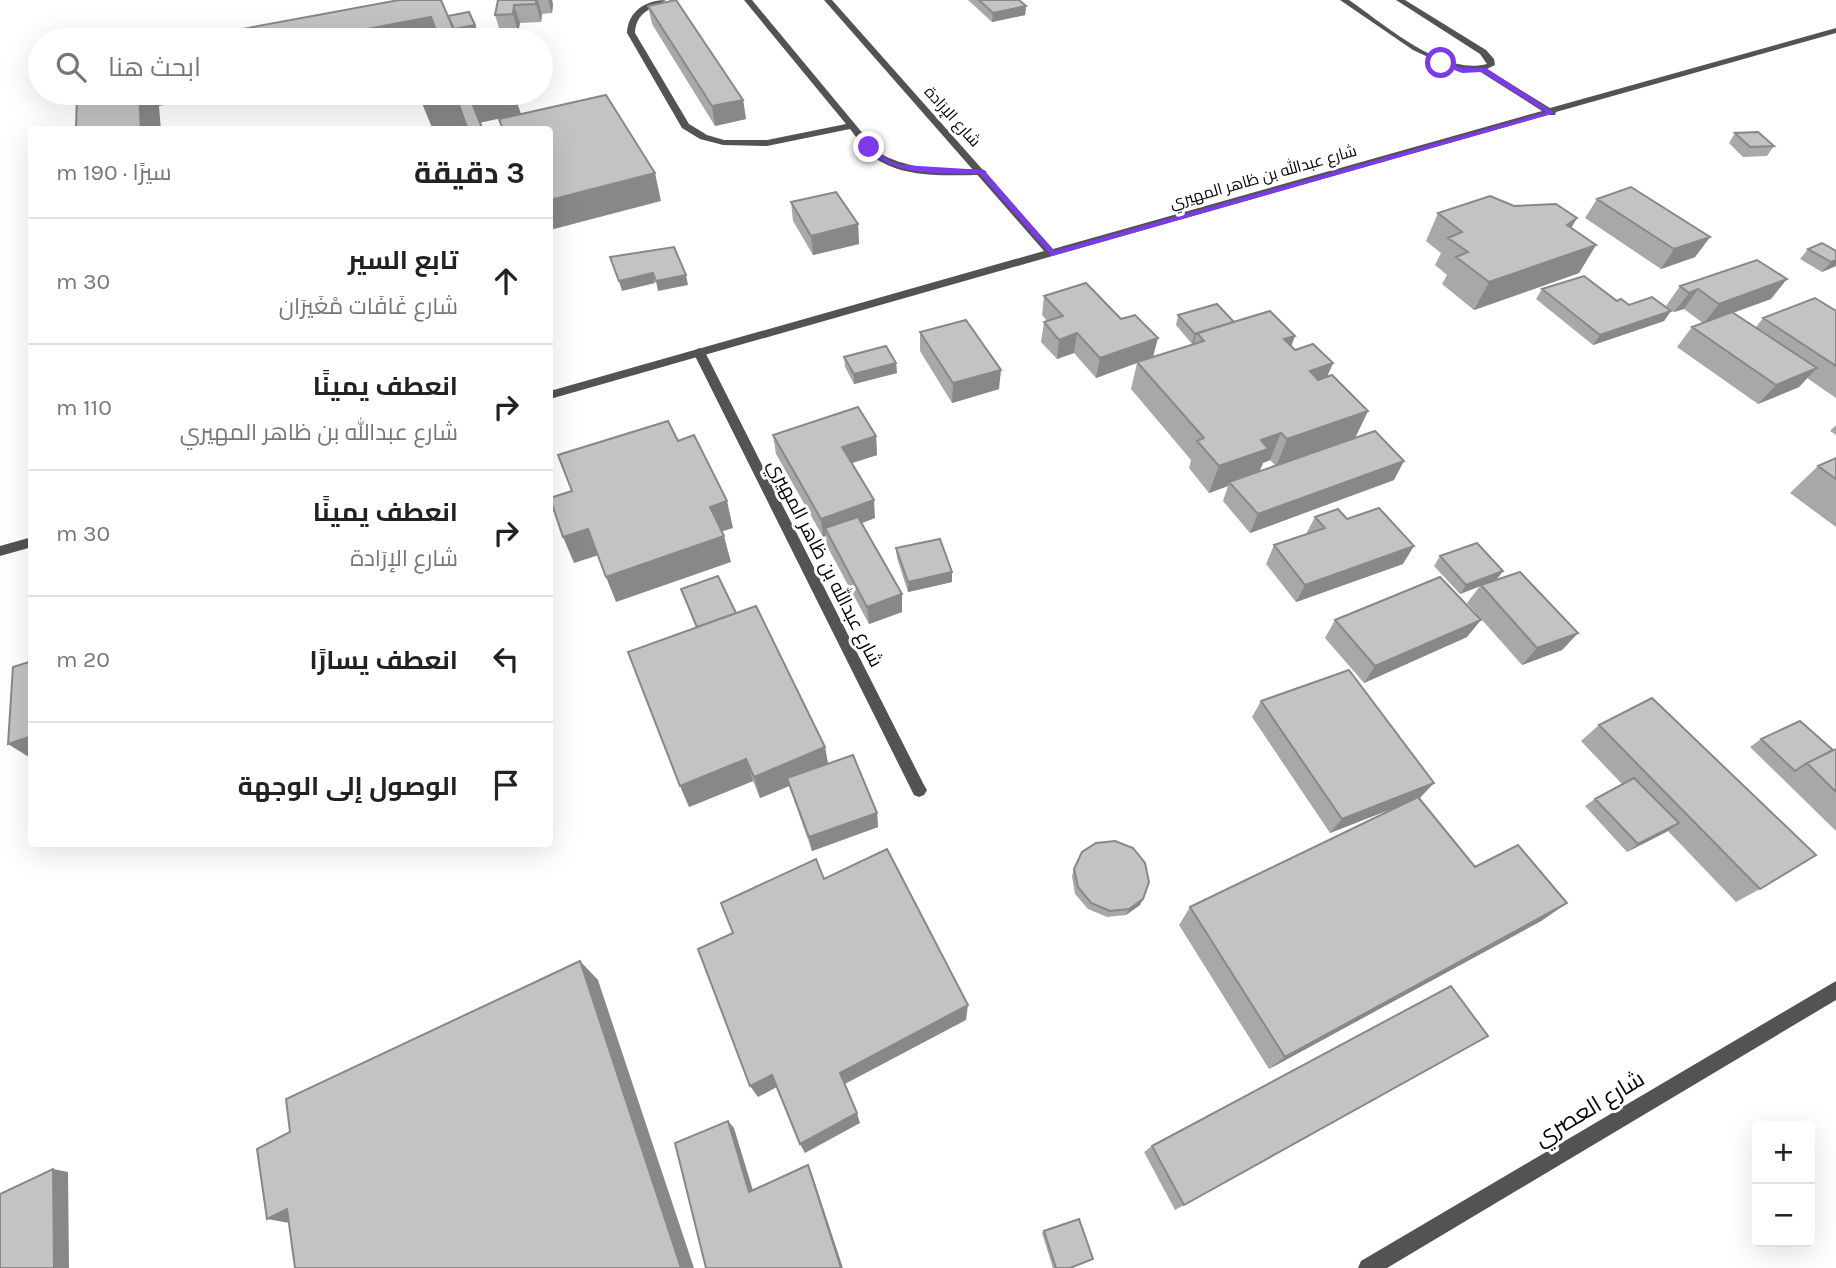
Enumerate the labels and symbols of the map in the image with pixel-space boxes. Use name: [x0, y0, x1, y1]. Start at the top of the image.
route start: [1425, 47, 1456, 78]
street label: شارع الإرَادة: [919, 82, 985, 152]
route end: [853, 131, 884, 162]
street label: شارع عبدالله بن ظاهر المهيري: [1167, 140, 1360, 216]
street label: شارع عبدالله بن ظاهر المهيري: [760, 455, 889, 672]
street label: شارع العصري: [1529, 1065, 1651, 1155]

